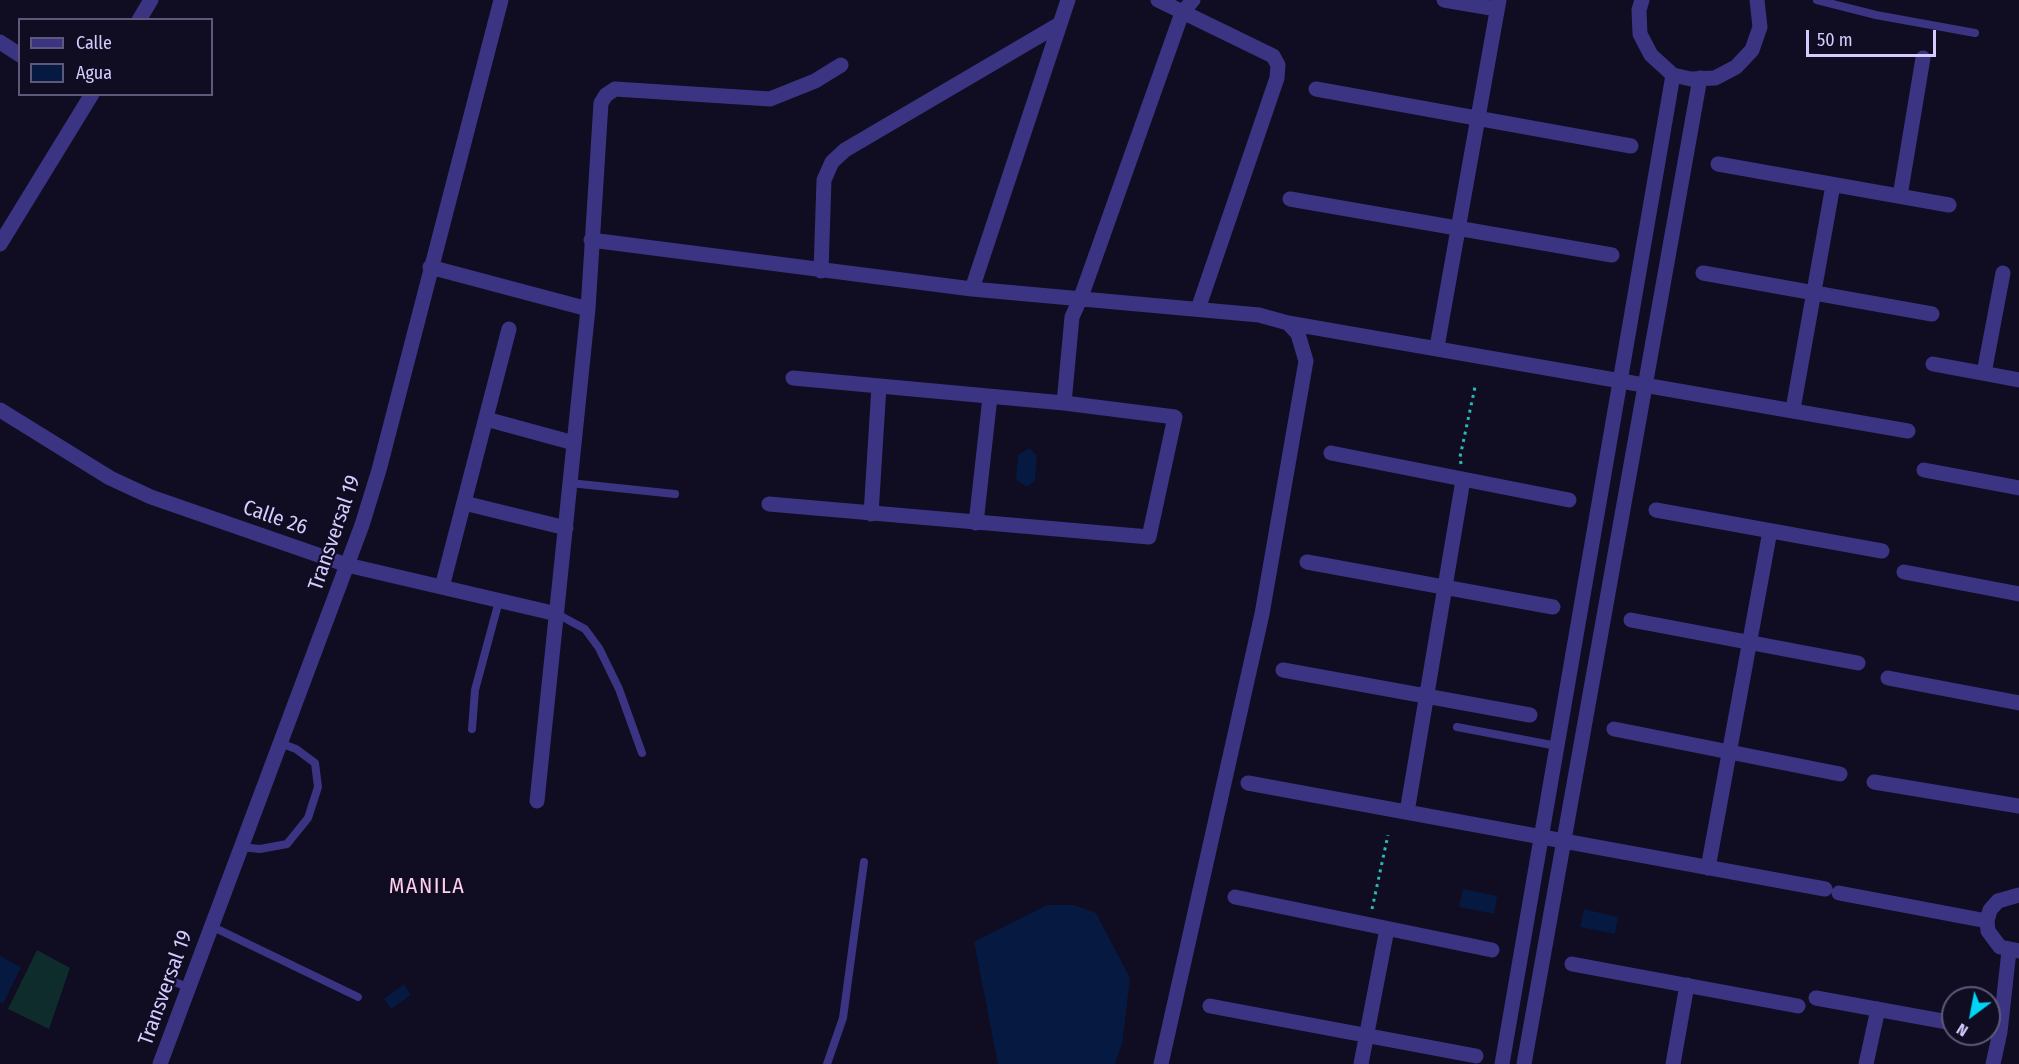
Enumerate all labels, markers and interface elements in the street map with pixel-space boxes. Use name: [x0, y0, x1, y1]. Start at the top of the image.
legend: [18, 18, 213, 96]
scale bar: [1809, 18, 1940, 56]
text: 50 m: [1817, 29, 1853, 51]
text: Calle: [76, 32, 112, 54]
text: Agua: [76, 62, 112, 84]
street label: Transversal 19: [304, 472, 366, 594]
street label: Calle 26: [239, 495, 311, 541]
district label: MANILA: [389, 874, 465, 900]
street label: Transversal 19: [134, 927, 198, 1049]
north arrow: [1941, 986, 2001, 1046]
text: N: [1953, 1019, 1971, 1041]

